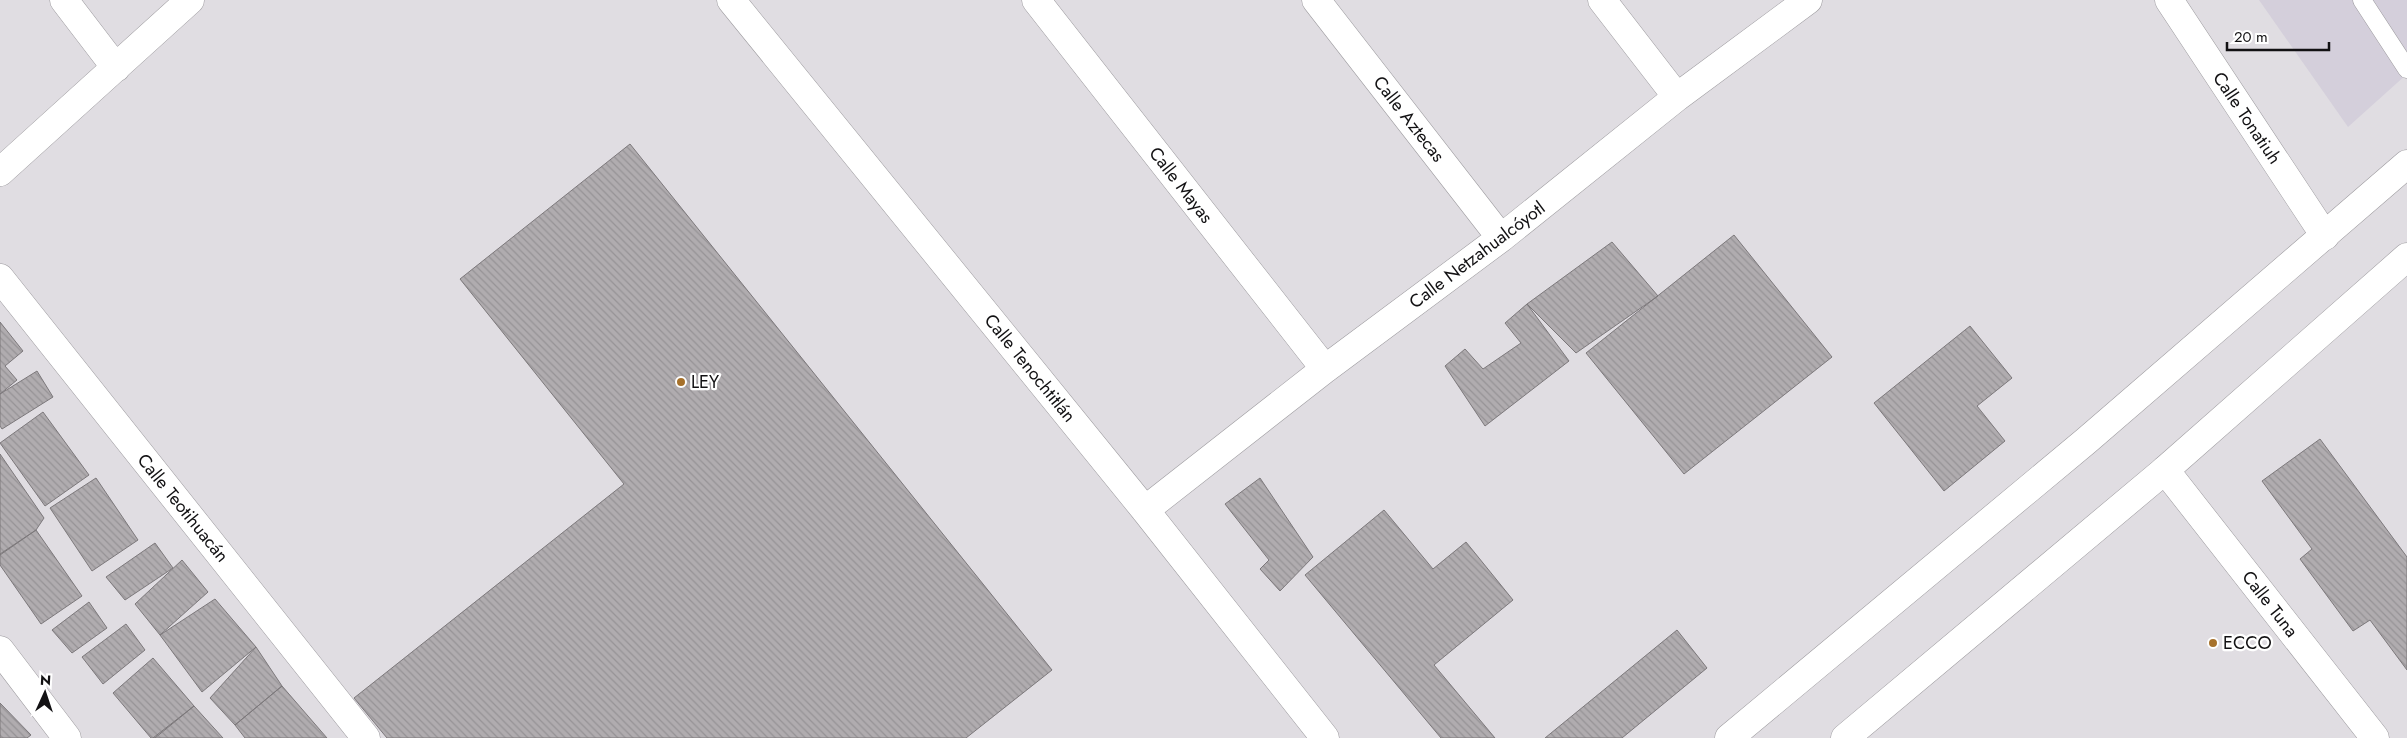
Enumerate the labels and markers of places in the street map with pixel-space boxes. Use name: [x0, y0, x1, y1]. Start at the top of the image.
place label: LEY: [691, 369, 720, 395]
marker: LEY: [675, 376, 687, 388]
place label: ECCO: [2223, 630, 2272, 656]
marker: ECCO: [2207, 637, 2219, 649]

